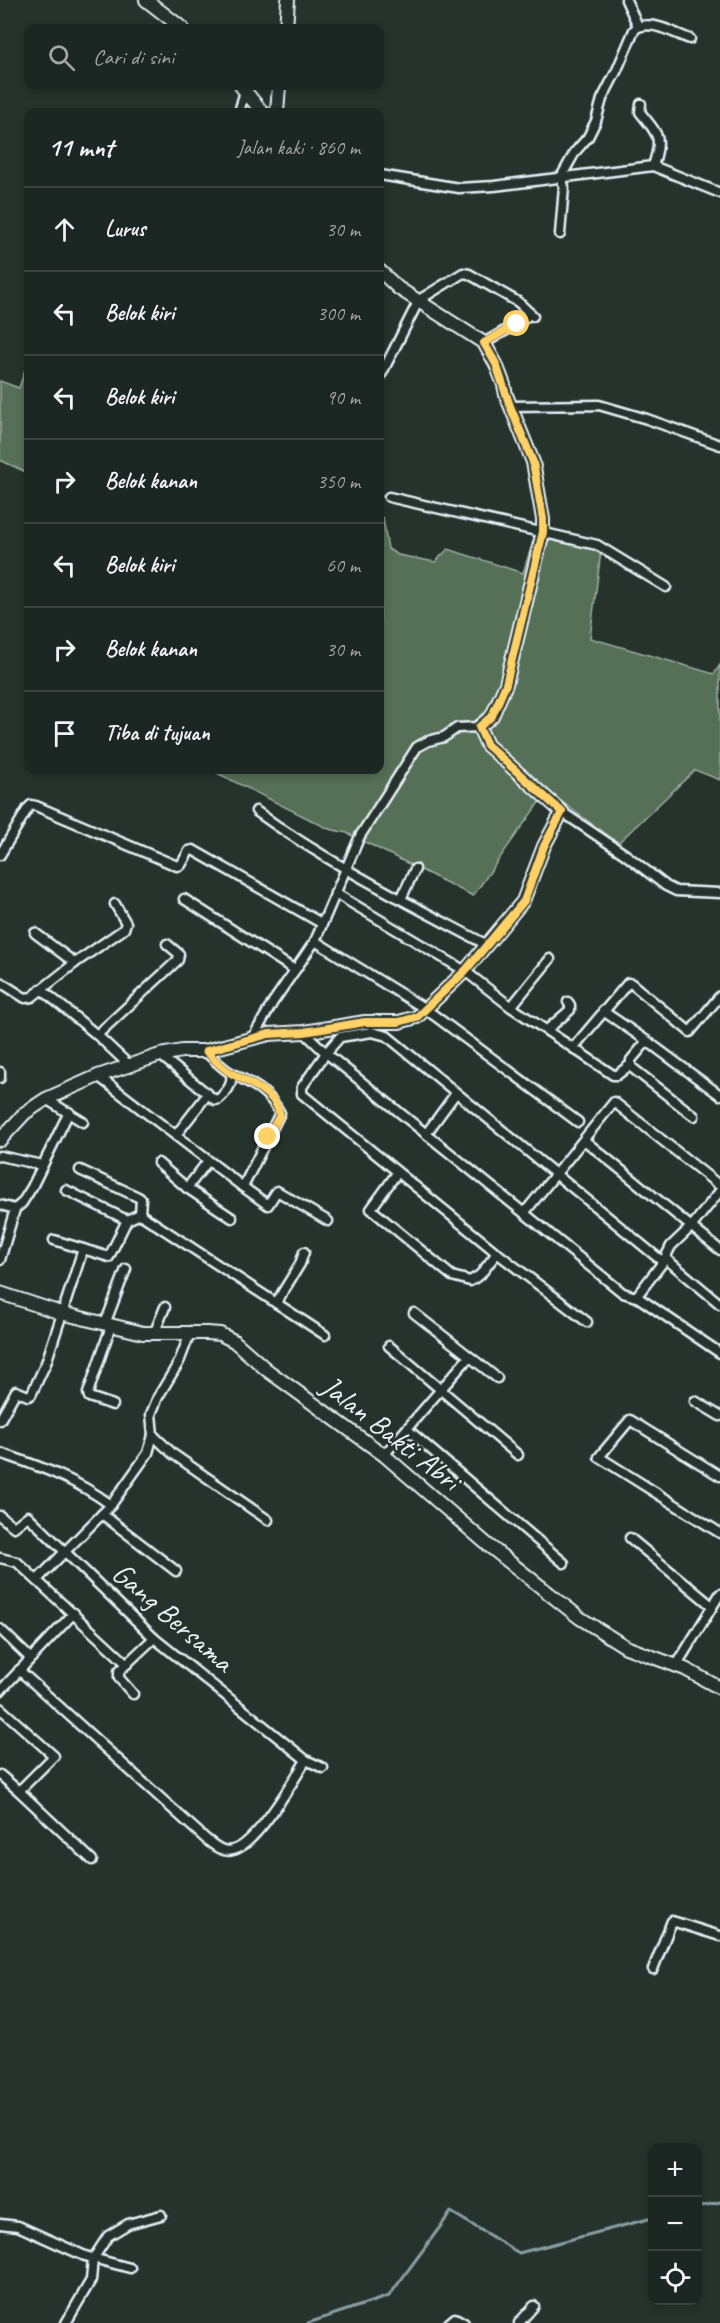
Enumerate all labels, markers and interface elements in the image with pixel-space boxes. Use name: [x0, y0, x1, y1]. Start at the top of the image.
search box: [24, 24, 384, 90]
icon: search: [45, 41, 78, 74]
text: Cari di sini: [93, 43, 174, 71]
text: 11 mnt: [48, 131, 113, 164]
text: Jalan kaki · 860 m: [237, 135, 360, 160]
icon: ahead: [48, 213, 81, 246]
text: Lurus: [105, 215, 145, 243]
text: 30 m: [326, 217, 360, 242]
icon: left: [48, 297, 81, 330]
text: Belok kiri: [105, 299, 174, 327]
text: 300 m: [317, 301, 360, 326]
route start: [503, 310, 529, 336]
icon: left: [48, 381, 81, 414]
text: Belok kiri: [105, 383, 174, 411]
text: 90 m: [326, 385, 360, 410]
icon: right: [48, 465, 81, 498]
text: Belok kanan: [105, 467, 197, 495]
text: 350 m: [317, 469, 360, 494]
icon: left: [48, 549, 81, 582]
text: Belok kiri: [105, 551, 174, 579]
text: 60 m: [326, 553, 360, 578]
icon: right: [48, 633, 81, 666]
text: Belok kanan: [105, 635, 197, 663]
text: 30 m: [326, 637, 360, 662]
icon: arrive: [48, 717, 81, 750]
text: Tiba di tujuan: [105, 719, 210, 747]
route end: [254, 1123, 280, 1149]
street label: Jalan Bakti Abri: [312, 1366, 471, 1501]
street label: Gang Bersama: [104, 1554, 243, 1681]
map controls: [648, 2143, 702, 2305]
button: +: [648, 2143, 702, 2197]
button: −: [648, 2197, 702, 2251]
button: locate: [648, 2251, 702, 2305]

